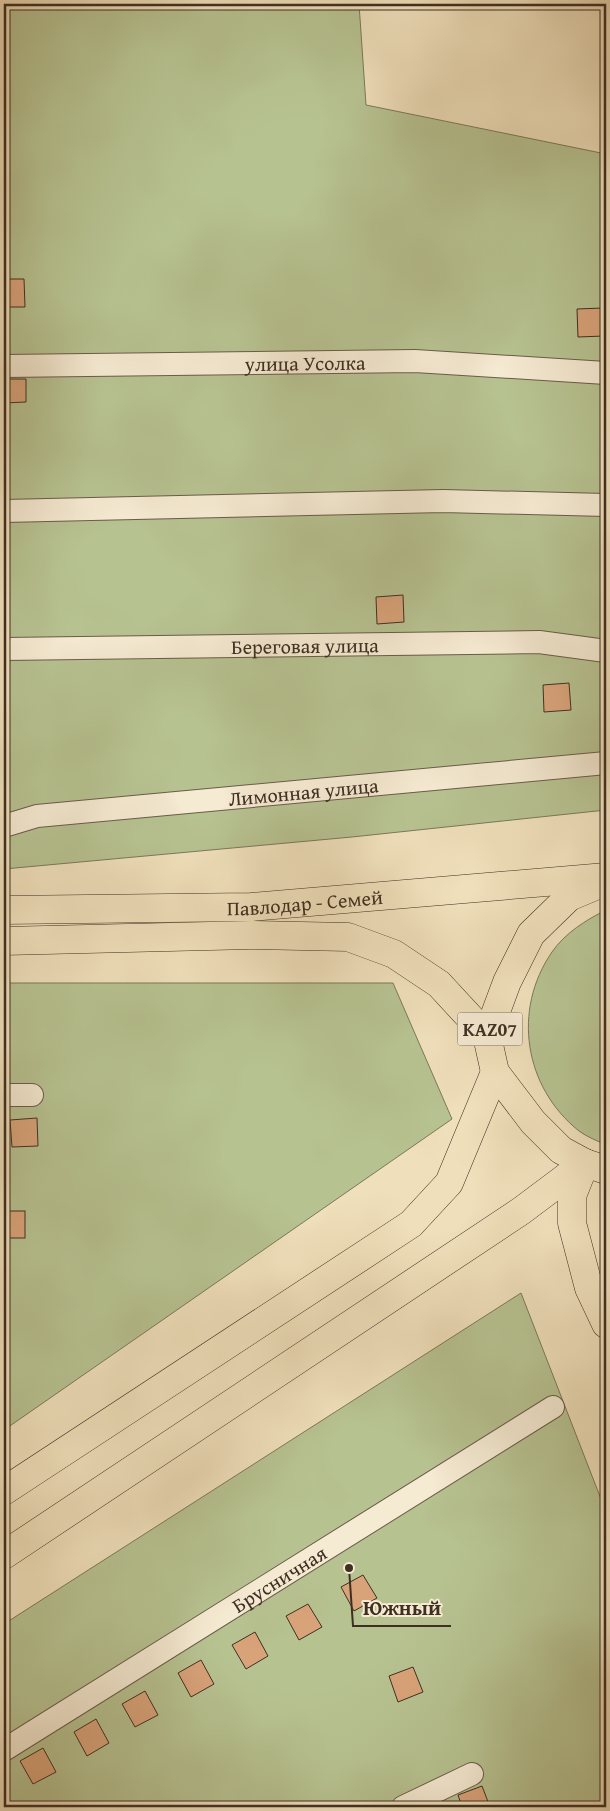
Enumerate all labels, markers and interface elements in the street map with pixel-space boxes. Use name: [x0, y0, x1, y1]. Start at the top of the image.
street label: улица Усолка: [243, 347, 366, 378]
street label: Береговая улица: [231, 630, 379, 661]
street label: Лимонная улица: [227, 770, 380, 813]
street label: Павлодар - Семей: [227, 881, 384, 922]
road number: KAZ07: [458, 1012, 522, 1046]
street label: Брусничная: [226, 1538, 332, 1619]
callout: Южный: [353, 1590, 451, 1626]
text: Южный: [363, 1592, 441, 1623]

